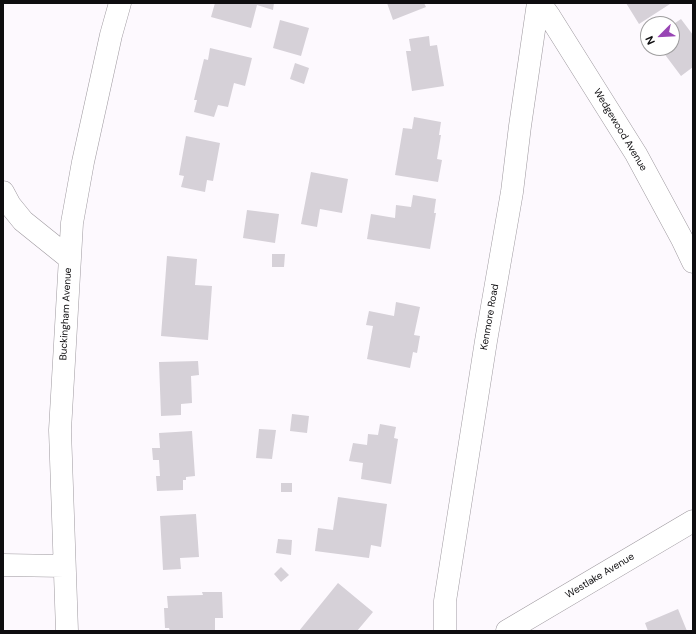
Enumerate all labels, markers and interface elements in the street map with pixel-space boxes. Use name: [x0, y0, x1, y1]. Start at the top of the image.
north arrow: [640, 16, 680, 56]
text: N: [642, 34, 658, 47]
street label: Wedgewood Avenue: [591, 87, 649, 173]
street label: Buckingham Avenue: [58, 267, 74, 361]
street label: Kenmore Road: [478, 283, 502, 351]
street label: Westlake Avenue: [563, 551, 637, 601]

